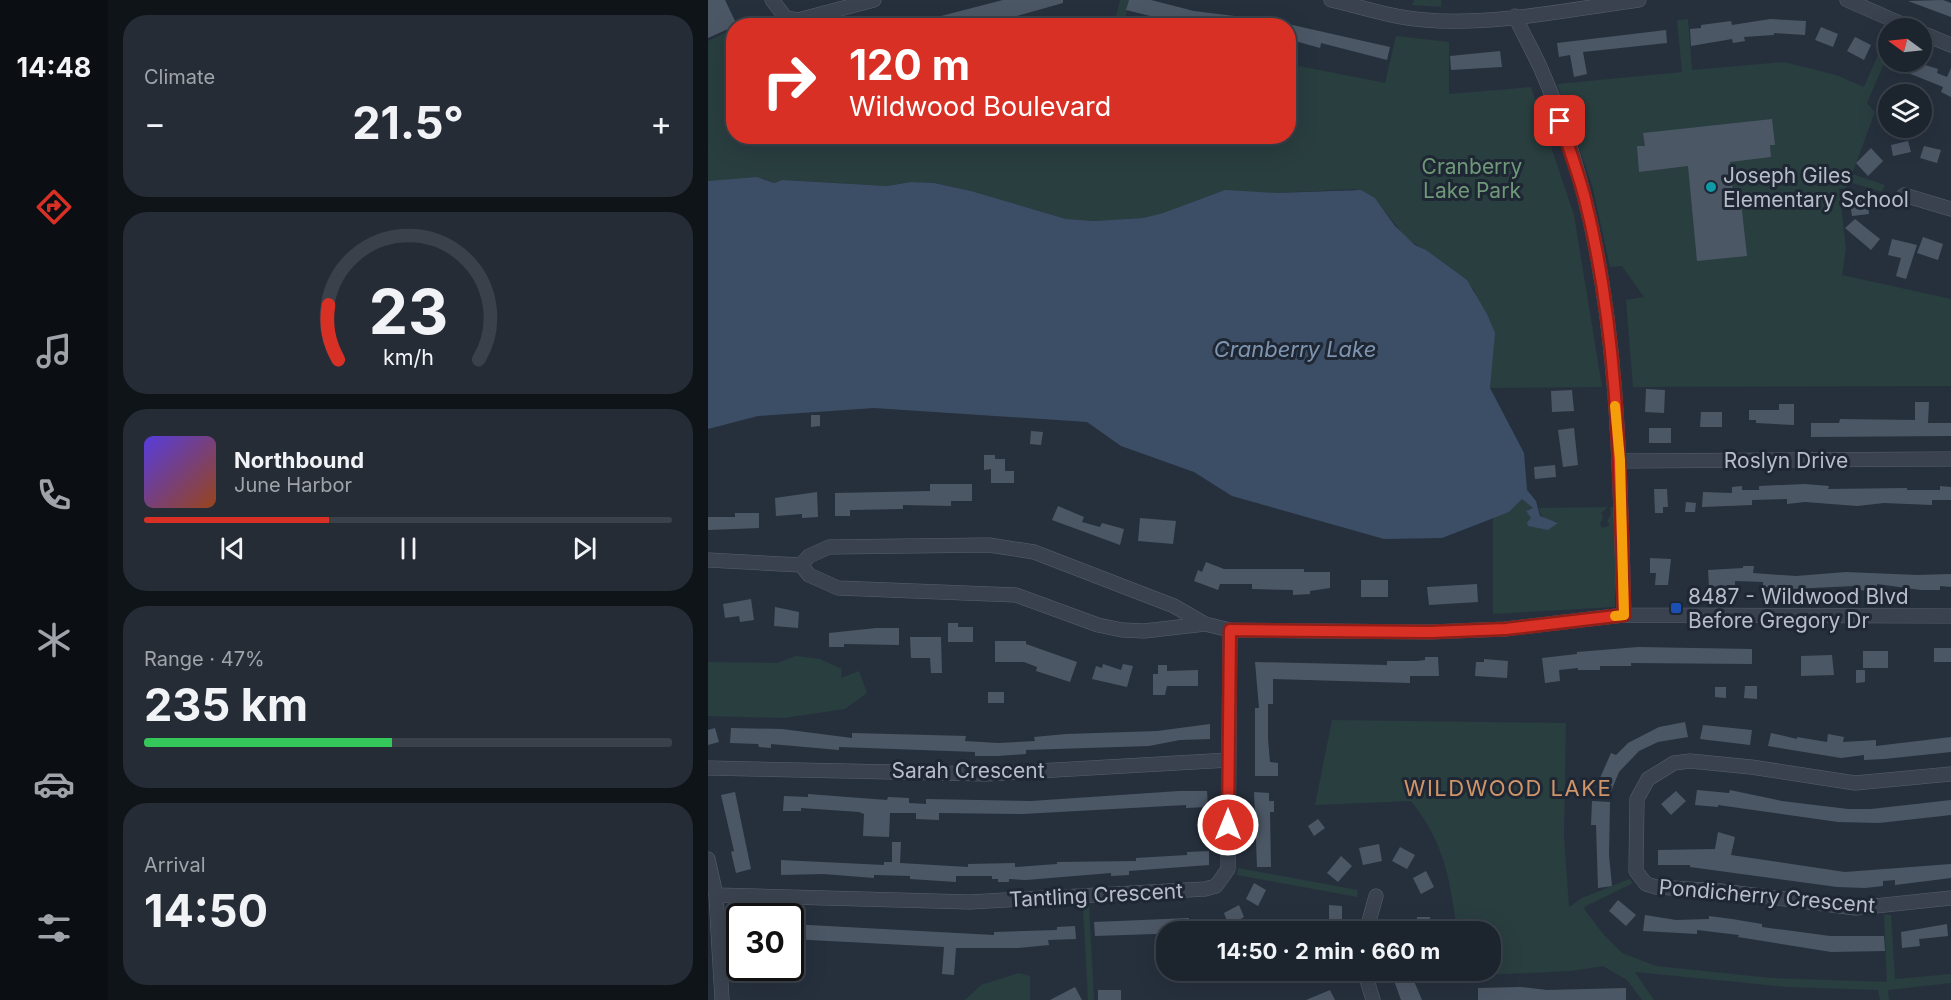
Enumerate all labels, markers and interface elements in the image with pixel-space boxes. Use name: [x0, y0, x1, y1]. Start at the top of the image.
north arrow: [1878, 18, 1932, 72]
map controls: [1878, 18, 1932, 138]
text: 120 m: [849, 39, 970, 90]
icon: right: [750, 42, 828, 120]
text: 14:48: [17, 51, 91, 84]
text: Climate: [144, 65, 215, 89]
button: layers: [1878, 84, 1932, 138]
text: Wildwood Boulevard: [849, 90, 1111, 123]
text: 21.5°: [352, 95, 464, 150]
pin: [1534, 95, 1585, 146]
text: −: [144, 103, 166, 143]
text: +: [650, 103, 672, 143]
icon: arrive: [1543, 104, 1576, 137]
park label: Cranberry Lake Park: [1422, 154, 1523, 203]
place label: Joseph Giles Elementary School: [1723, 163, 1909, 212]
marker: Joseph Giles Elementary School: [1704, 180, 1718, 194]
icon: directions: [33, 186, 75, 228]
text: 23: [368, 274, 448, 349]
icon: music: [33, 330, 75, 372]
water label: Cranberry Lake: [1214, 336, 1376, 362]
text: km/h: [383, 344, 433, 370]
text: Northbound: [234, 447, 364, 473]
street label: Roslyn Drive: [1724, 448, 1848, 473]
text: June Harbor: [234, 473, 352, 497]
icon: phone: [33, 474, 75, 516]
icon: previous: [216, 532, 249, 565]
icon: pause: [392, 532, 425, 565]
icon: next: [568, 532, 601, 565]
place label: 8487 - Wildwood Blvd Before Gregory Dr: [1688, 584, 1909, 633]
marker: 8487 - Wildwood Blvd Before Gregory Dr: [1669, 601, 1683, 615]
icon: climate: [33, 619, 75, 661]
text: Range · 47%: [144, 647, 265, 671]
text: 235 km: [144, 677, 308, 732]
street label: Sarah Crescent: [891, 758, 1045, 783]
icon: car: [33, 763, 75, 805]
district label: WILDWOOD LAKE: [1404, 775, 1612, 801]
position arrow: [1196, 793, 1260, 857]
text: Arrival: [144, 853, 206, 877]
street label: Pondicherry Crescent: [1658, 874, 1876, 918]
street label: Tantling Crescent: [1008, 878, 1184, 912]
text: 14:50: [144, 883, 268, 938]
speed limit sign: 30: [726, 903, 804, 981]
icon: filters: [33, 907, 75, 949]
text: 14:50 · 2 min · 660 m: [1217, 938, 1440, 964]

